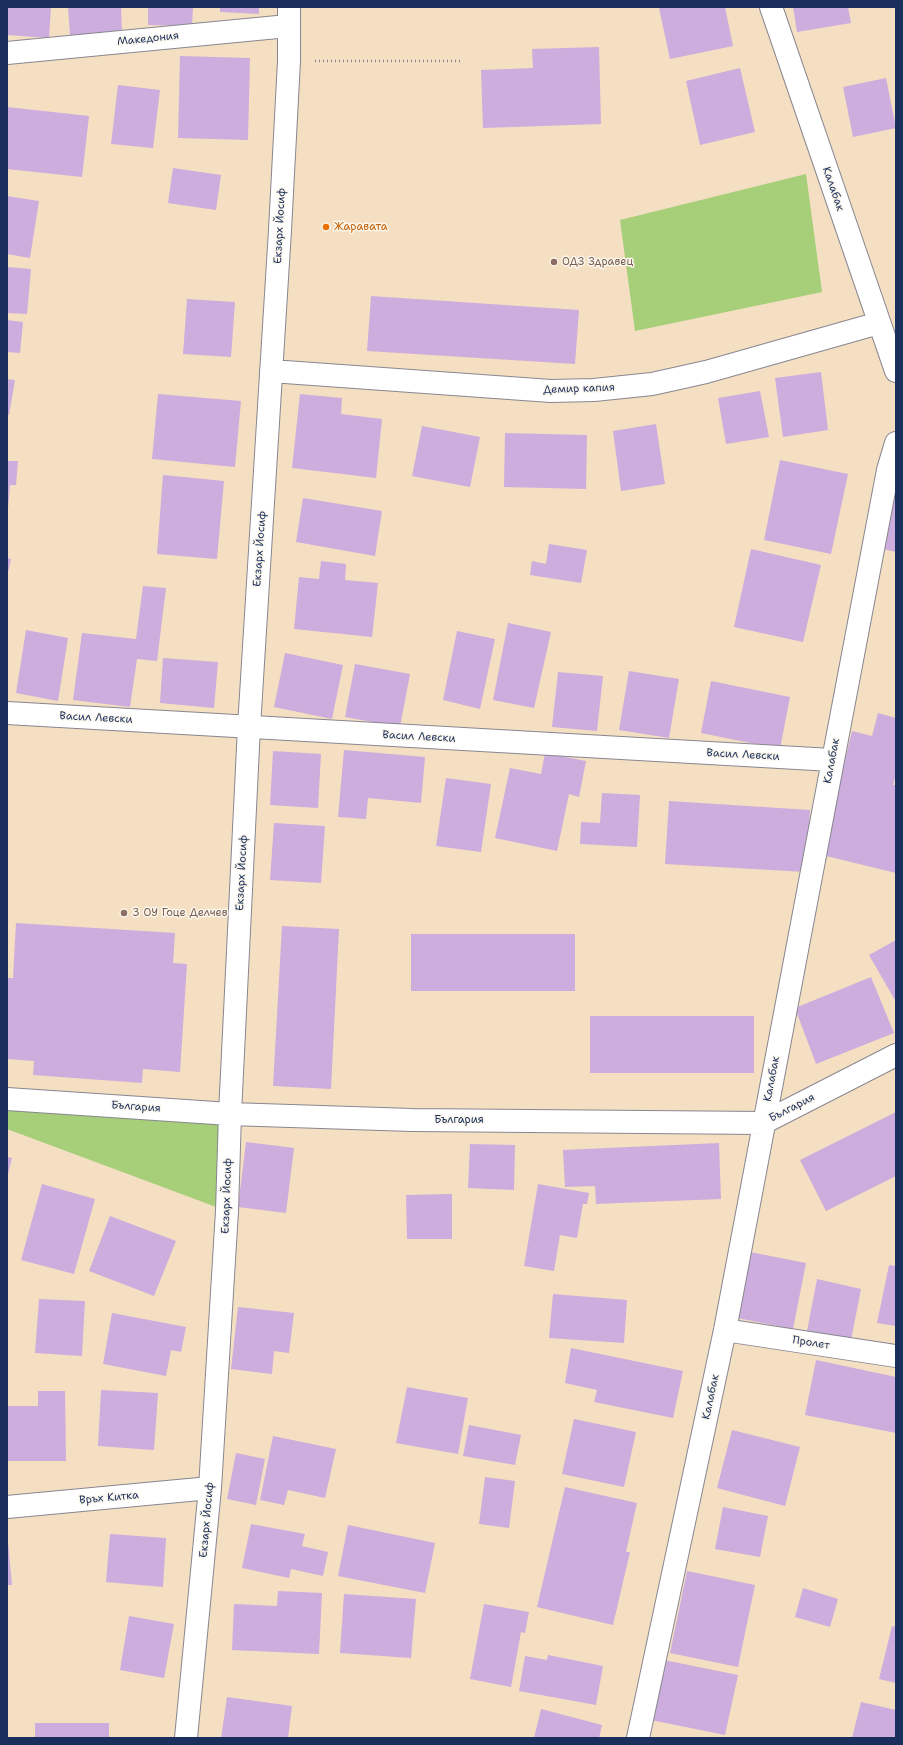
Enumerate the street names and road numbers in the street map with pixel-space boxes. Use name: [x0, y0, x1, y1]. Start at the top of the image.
street label: Македония: [116, 29, 180, 49]
street label: Калабак: [819, 165, 847, 213]
street label: Екзарх Йосиф: [271, 188, 289, 264]
street label: Демир капия: [543, 381, 615, 397]
street label: Екзарх Йосиф: [251, 511, 269, 587]
street label: Васил Левски: [59, 709, 133, 727]
street label: Васил Левски: [382, 728, 456, 746]
street label: Калабак: [821, 737, 843, 785]
street label: Васил Левски: [706, 746, 780, 764]
street label: Екзарх Йосиф: [233, 835, 251, 911]
street label: Калабак: [761, 1055, 783, 1103]
street label: България: [767, 1091, 817, 1125]
street label: България: [111, 1099, 161, 1115]
street label: България: [434, 1113, 484, 1127]
street label: Екзарх Йосиф: [219, 1158, 235, 1234]
street label: Пролет: [791, 1334, 831, 1352]
street label: Калабак: [700, 1373, 722, 1421]
street label: Екзарх Йосиф: [197, 1482, 217, 1558]
street label: Връх Китка: [79, 1489, 139, 1507]

